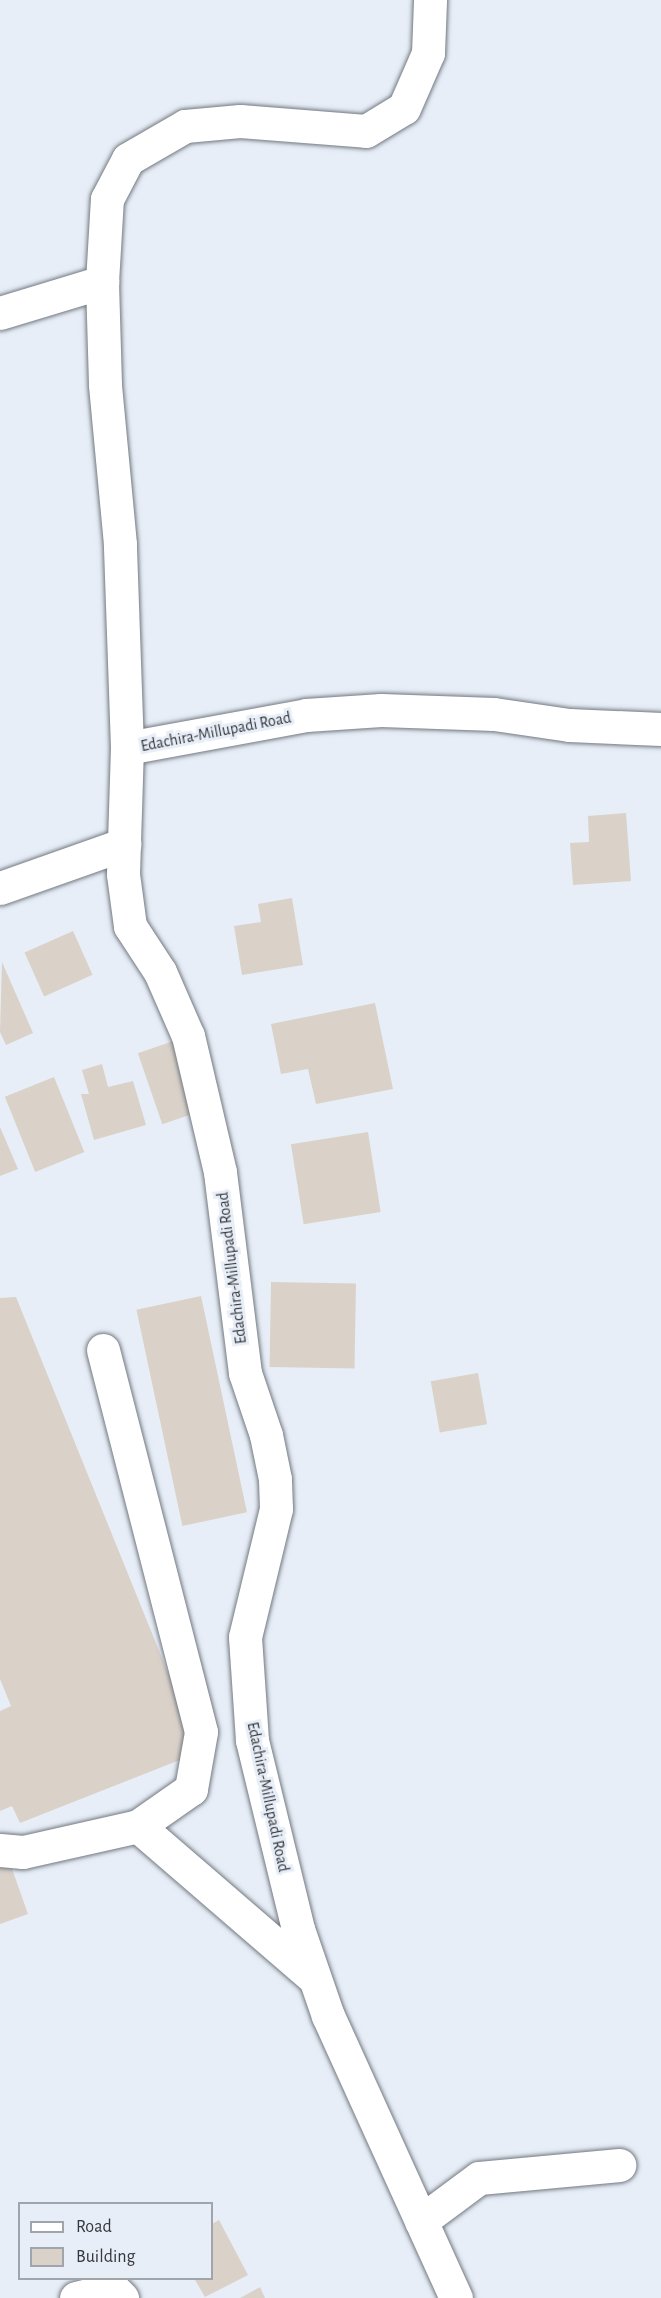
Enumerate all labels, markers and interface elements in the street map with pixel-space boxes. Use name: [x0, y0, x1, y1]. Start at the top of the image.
street label: Edachira-Millupadi Road: [139, 708, 293, 756]
street label: Edachira-Millupadi Road: [213, 1191, 251, 1345]
street label: Edachira-Millupadi Road: [243, 1720, 293, 1874]
legend: [18, 2202, 213, 2280]
text: Road: [76, 2218, 112, 2236]
text: Building: [76, 2248, 135, 2266]

